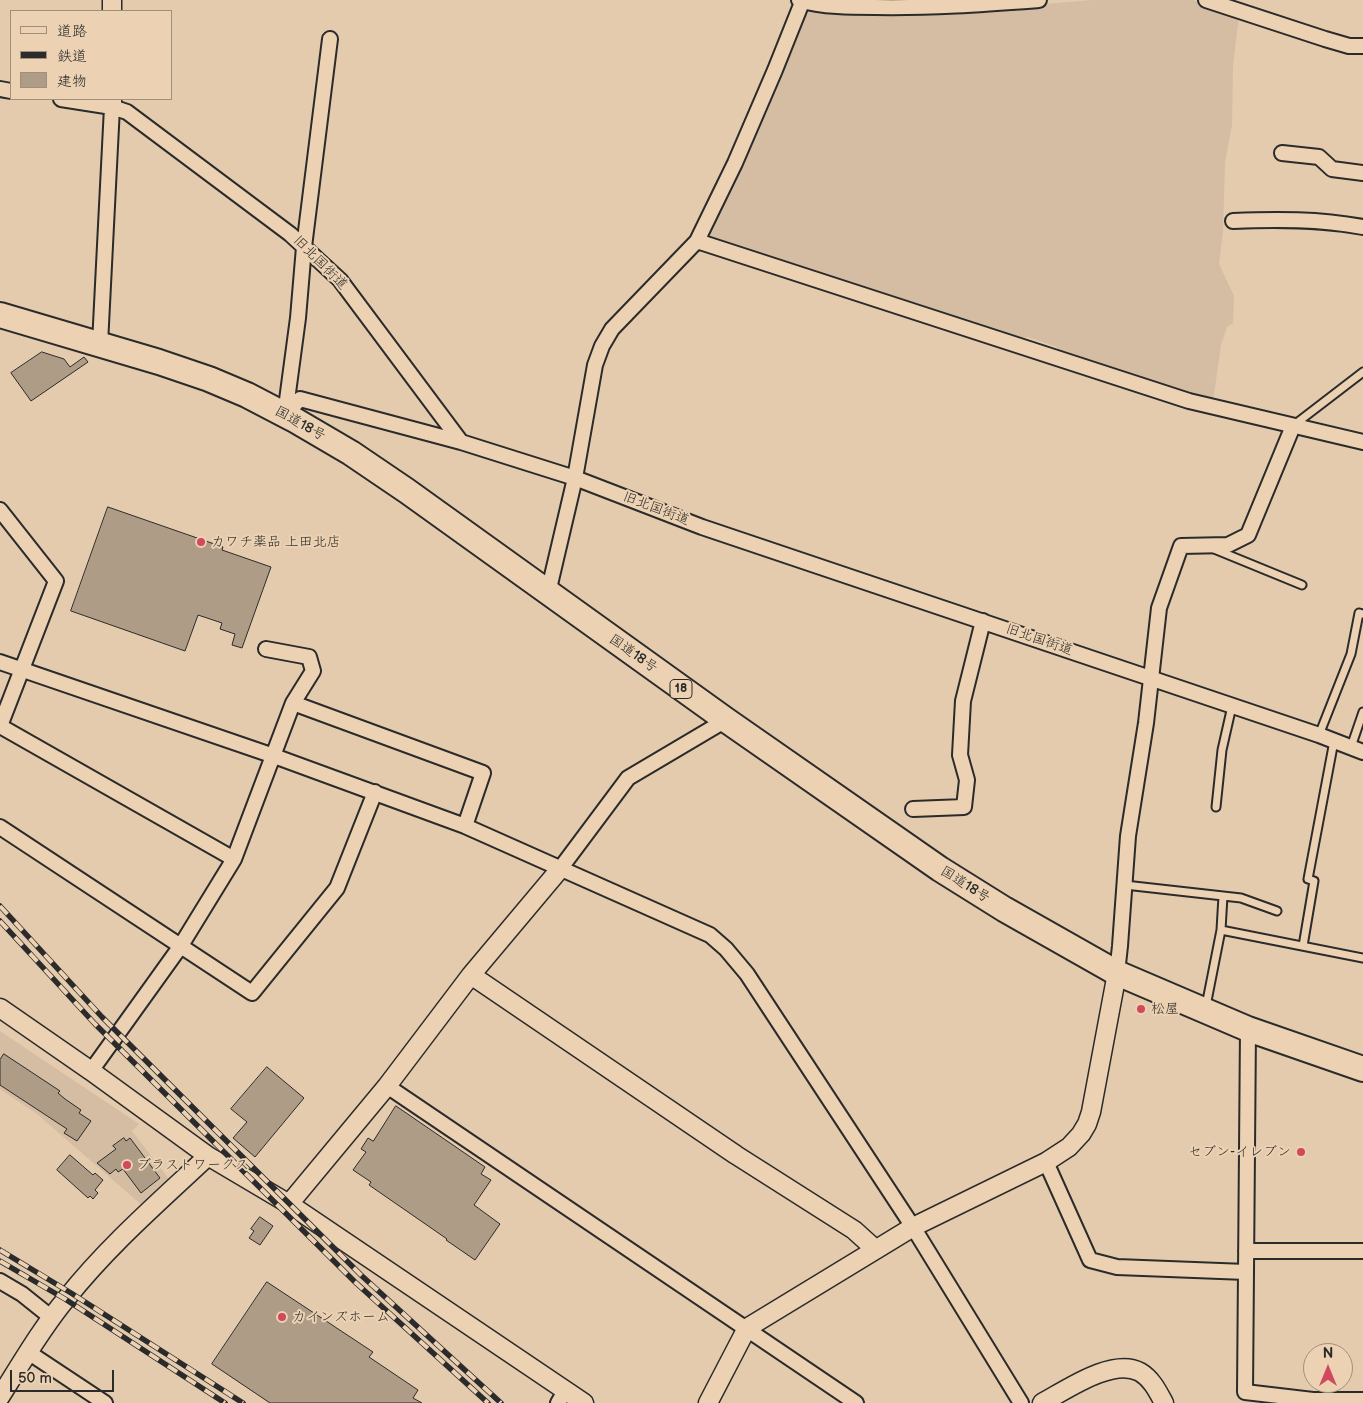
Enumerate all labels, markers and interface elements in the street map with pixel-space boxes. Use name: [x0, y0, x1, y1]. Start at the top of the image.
legend: [10, 10, 172, 100]
text: 道路: [57, 22, 87, 41]
text: 鉄道: [57, 47, 87, 66]
text: 建物: [57, 72, 87, 91]
street label: 旧北国街道: [289, 232, 351, 294]
street label: 国道18号: [272, 403, 328, 445]
street label: 旧北国街道: [620, 489, 692, 529]
place label: カワチ薬品 上田北店: [211, 534, 341, 550]
marker: カワチ薬品 上田北店: [195, 536, 207, 548]
street label: 旧北国街道: [1003, 621, 1075, 659]
street label: 国道18号: [605, 631, 661, 677]
road number: 18: [670, 680, 692, 699]
street label: 国道18号: [937, 863, 993, 907]
place label: 松屋: [1151, 1001, 1179, 1017]
marker: 松屋: [1135, 1003, 1147, 1015]
place label: セブン-イレブン: [1188, 1144, 1291, 1160]
marker: セブン-イレブン: [1295, 1146, 1307, 1158]
place label: ブラストワークス: [137, 1157, 249, 1173]
marker: ブラストワークス: [121, 1159, 133, 1171]
place label: カインズホーム: [292, 1309, 390, 1325]
marker: カインズホーム: [276, 1311, 288, 1323]
north arrow: [1303, 1343, 1353, 1393]
text: N: [1323, 1345, 1333, 1362]
scale bar: [12, 1360, 116, 1392]
text: 50 m: [18, 1369, 52, 1388]

